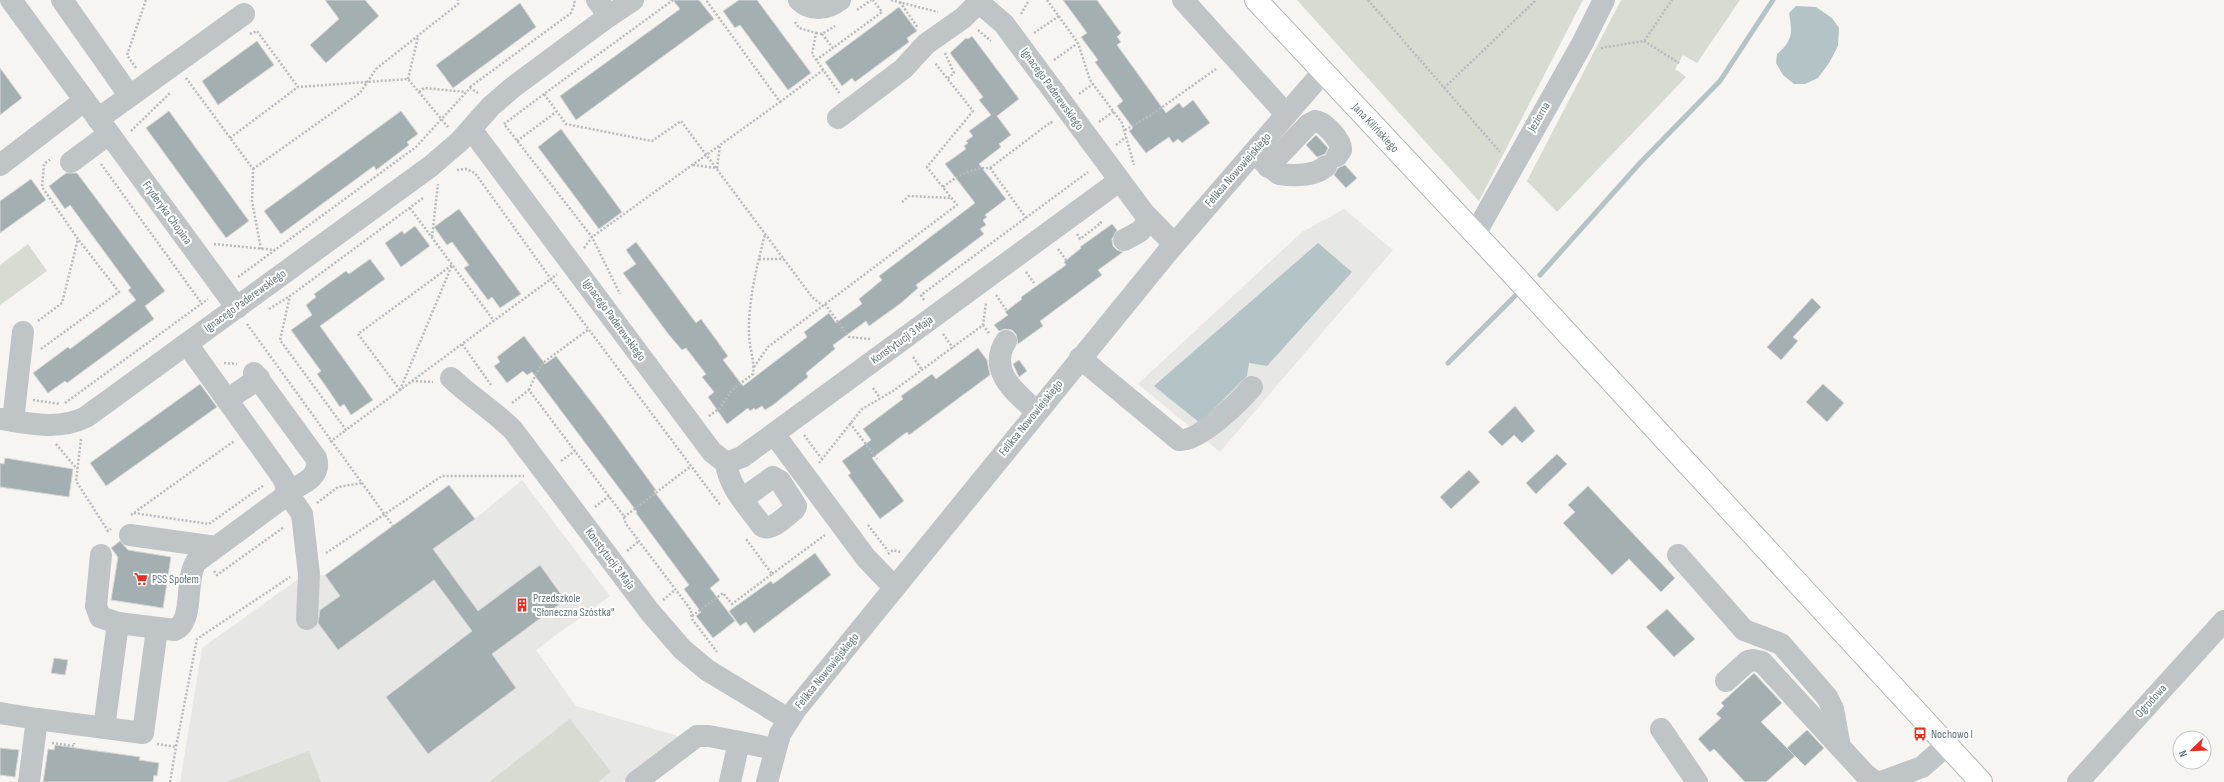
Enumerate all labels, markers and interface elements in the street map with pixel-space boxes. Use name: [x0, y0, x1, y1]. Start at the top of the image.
street label: Ignacego Paderewskiego: [1017, 45, 1087, 133]
street label: Jana Kilińskiego: [1348, 99, 1402, 155]
street label: Jeziorna: [1524, 99, 1554, 135]
street label: Feliksa Nowowiejskiego: [1202, 130, 1274, 210]
street label: Fryderyka Chopina: [139, 178, 195, 248]
street label: Ignacego Paderewskiego: [201, 266, 289, 336]
street label: Ignacego Paderewskiego: [579, 276, 649, 364]
street label: Konstytucji 3 Maja: [868, 312, 936, 368]
street label: Feliksa Nowowiejskiego: [996, 377, 1066, 459]
street label: Konstytucji 3 Maja: [582, 525, 638, 593]
supermarket icon: PSS Społem: [133, 571, 149, 587]
place label: PSS Społem: [152, 572, 199, 587]
place label: Przedszkole "Słoneczna Szóstka": [533, 591, 614, 620]
building icon: Przedszkole "Słoneczna Szóstka": [514, 597, 530, 613]
street label: Feliksa Nowowiejskiego: [792, 630, 862, 712]
street label: Ogrodowa: [2132, 681, 2170, 721]
bus stop icon: Nochowo I: [1912, 726, 1928, 742]
place label: Nochowo I: [1931, 727, 1973, 742]
north arrow: [2172, 730, 2212, 770]
text: N: [2176, 748, 2190, 759]

